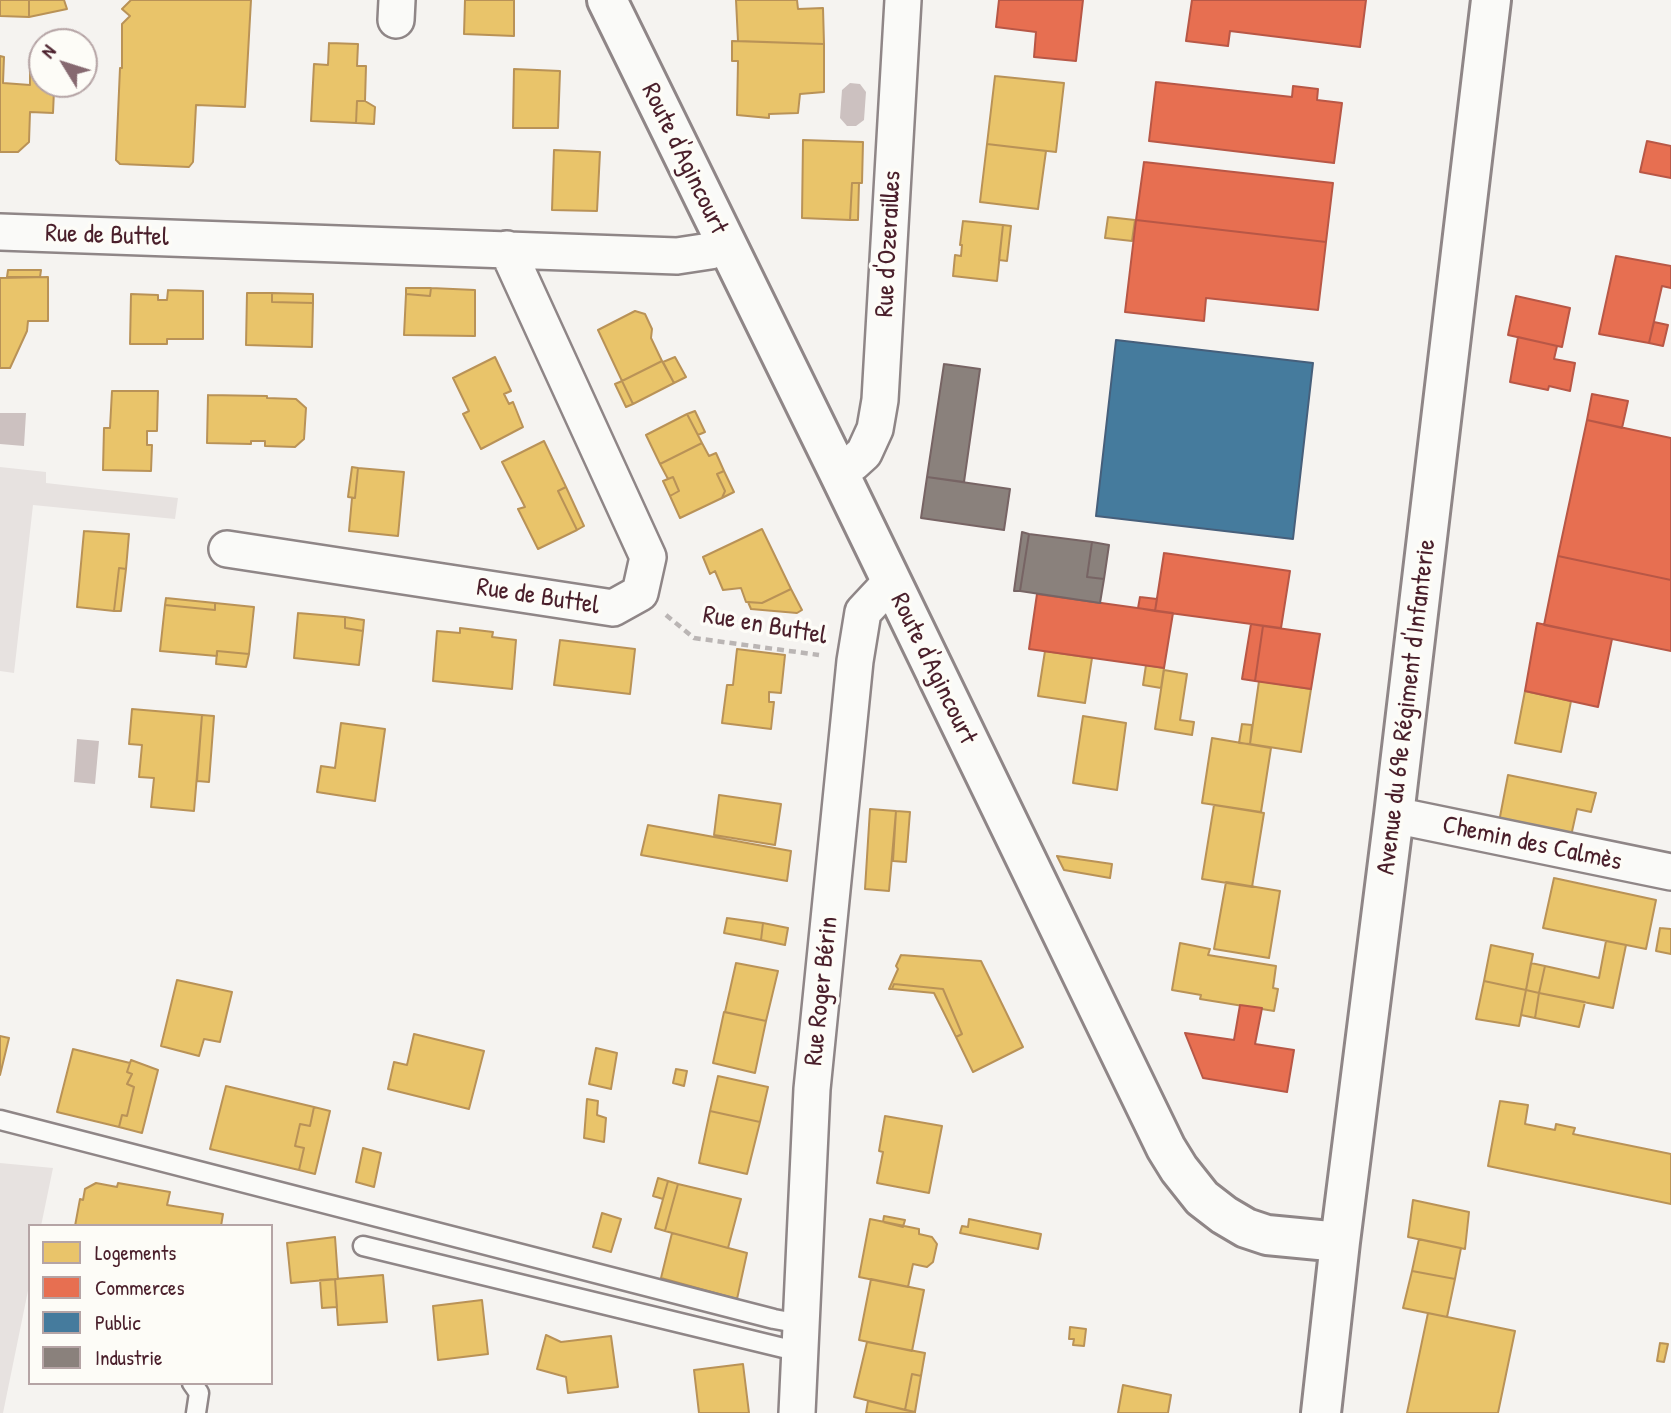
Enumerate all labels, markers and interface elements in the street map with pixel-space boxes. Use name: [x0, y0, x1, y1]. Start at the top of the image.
north arrow: [28, 28, 98, 98]
text: N: [35, 39, 61, 63]
street label: Route d'Agincourt: [634, 78, 734, 240]
street label: Rue d'Ozerailles: [870, 170, 908, 318]
street label: Rue de Buttel: [45, 218, 169, 254]
street label: Avenue du 69e Régiment d'Infanterie: [1371, 537, 1443, 877]
street label: Rue de Buttel: [474, 572, 602, 622]
street label: Route d'Agincourt: [883, 588, 983, 750]
street label: Rue en Buttel: [701, 600, 829, 652]
street label: Chemin des Calmès: [1439, 810, 1625, 878]
street label: Rue Roger Bérin: [799, 915, 845, 1067]
legend: [28, 1224, 273, 1385]
text: Logements: [95, 1238, 176, 1267]
text: Commerces: [95, 1273, 185, 1302]
text: Public: [95, 1308, 141, 1337]
text: Industrie: [95, 1343, 162, 1372]

